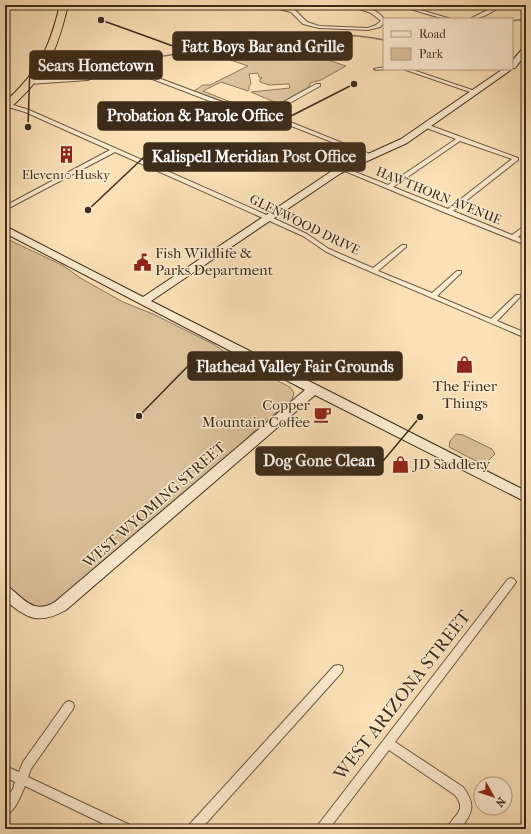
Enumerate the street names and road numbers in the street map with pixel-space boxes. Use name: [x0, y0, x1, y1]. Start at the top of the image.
street label: HAWTHORN AVENUE: [374, 163, 504, 228]
street label: GLENWOOD DRIVE: [247, 191, 363, 258]
street label: WEST WYOMING STREET: [78, 438, 230, 572]
street label: WEST ARIZONA STREET: [329, 606, 476, 785]

